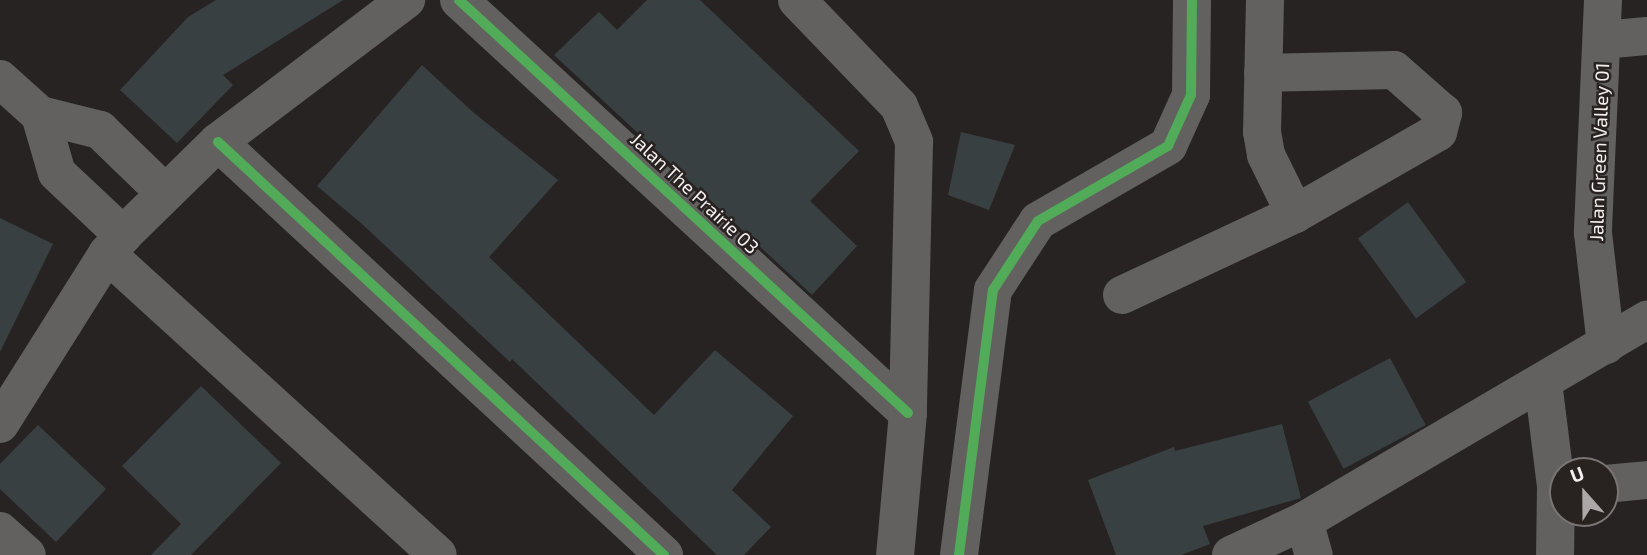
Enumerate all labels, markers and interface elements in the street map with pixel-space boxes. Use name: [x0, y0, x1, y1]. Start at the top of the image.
street label: Jalan Green Valley 01: [1584, 62, 1614, 242]
street label: Jalan The Prairie 03: [626, 128, 764, 258]
north arrow: [1549, 457, 1619, 527]
text: U: [1567, 461, 1587, 487]

